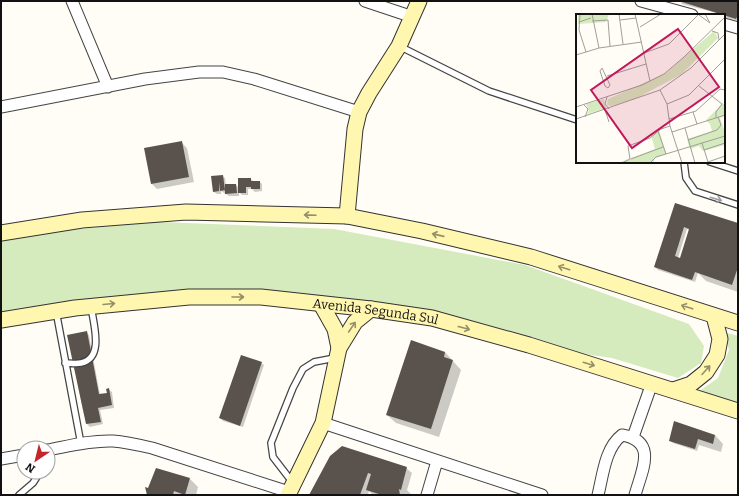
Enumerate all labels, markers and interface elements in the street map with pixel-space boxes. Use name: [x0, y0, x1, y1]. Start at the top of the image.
inset map: [576, 14, 725, 163]
one-way arrow: [709, 196, 722, 203]
one-way arrow: [304, 211, 317, 219]
one-way arrow: [432, 230, 445, 238]
one-way arrow: [557, 264, 570, 271]
one-way arrow: [231, 293, 244, 301]
street label: Avenida Segunda Sul: [312, 295, 441, 327]
one-way arrow: [102, 301, 115, 308]
one-way arrow: [681, 303, 694, 310]
one-way arrow: [348, 321, 357, 332]
one-way arrow: [457, 325, 470, 332]
one-way arrow: [582, 360, 594, 368]
one-way arrow: [701, 365, 710, 376]
north arrow: [16, 440, 56, 480]
text: N: [23, 460, 38, 476]

